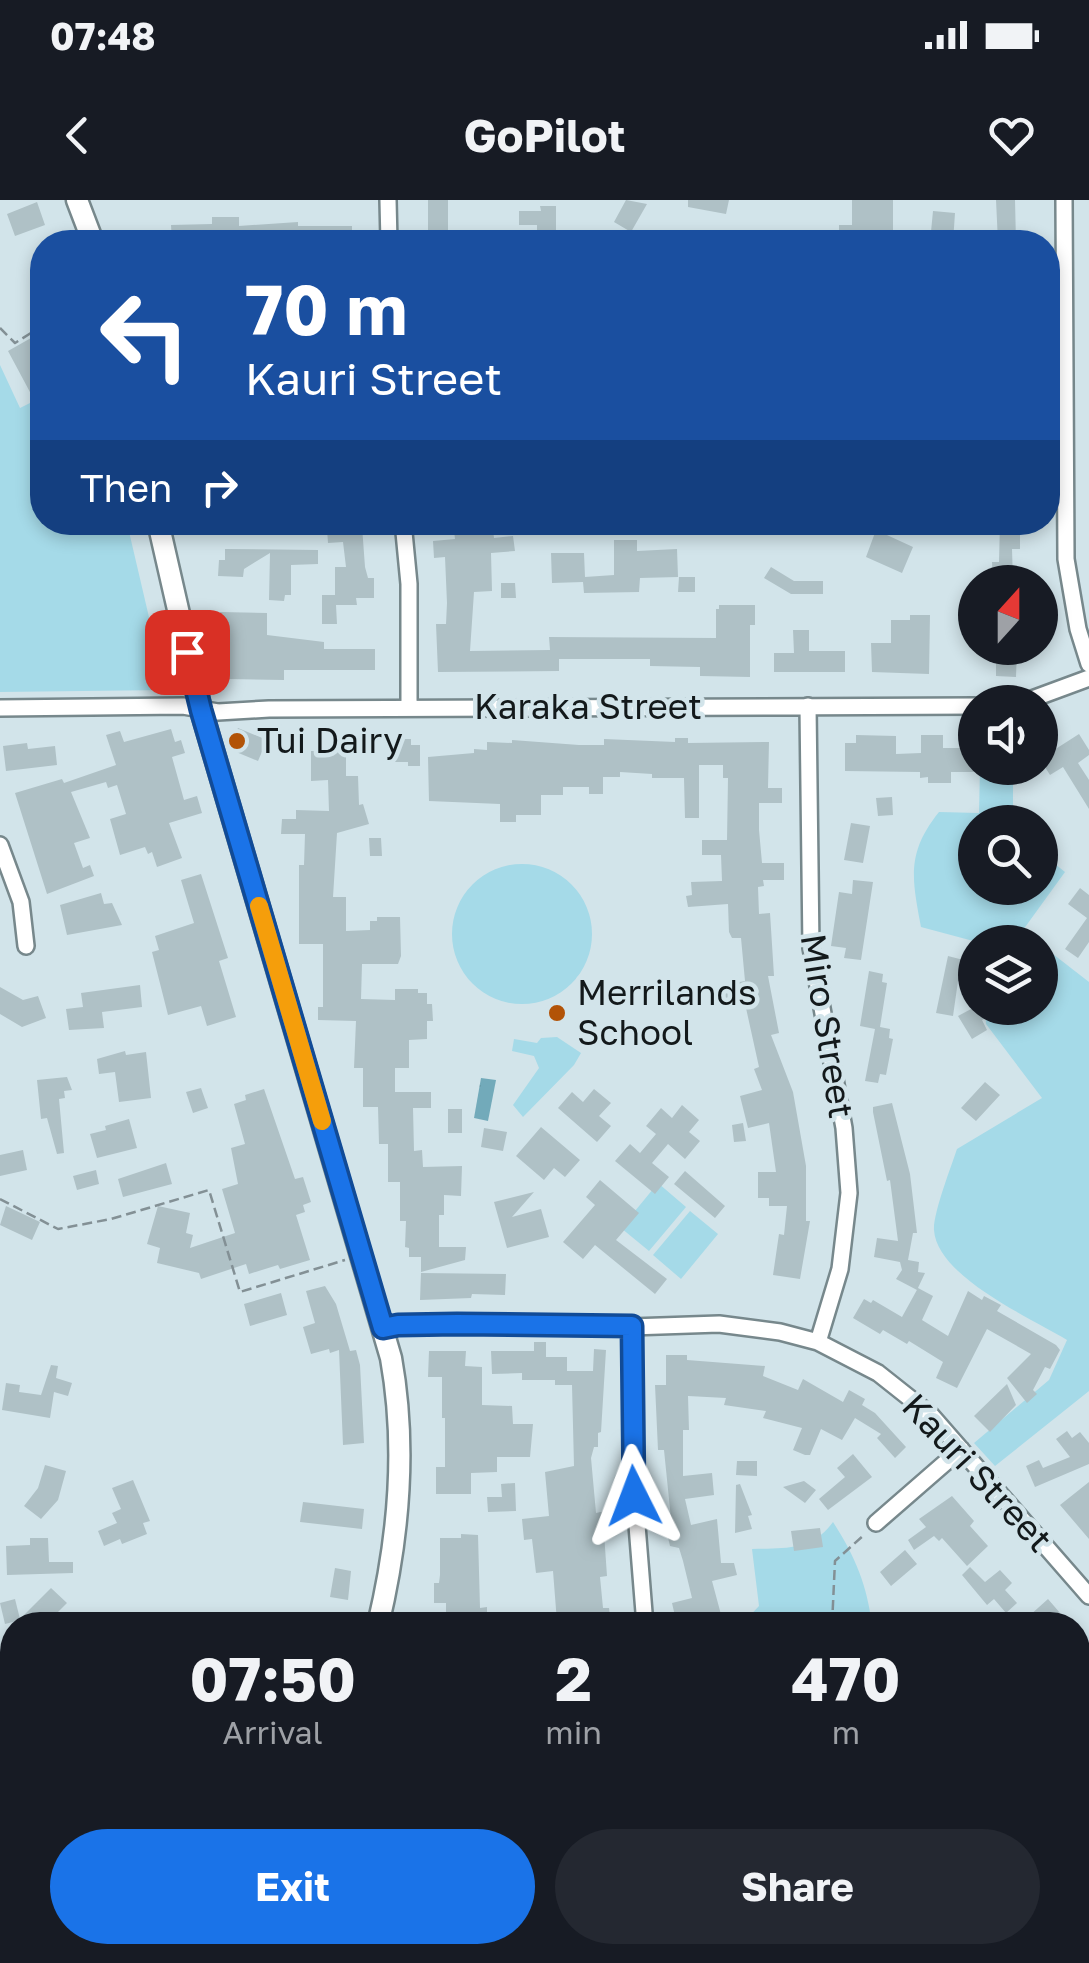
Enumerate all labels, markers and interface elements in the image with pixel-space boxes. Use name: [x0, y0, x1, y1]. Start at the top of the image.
text: 07:48: [50, 13, 156, 58]
icon: back: [50, 108, 105, 163]
text: GoPilot: [463, 108, 626, 162]
icon: heart: [984, 108, 1039, 163]
text: 70 m: [245, 266, 407, 350]
icon: left: [80, 270, 210, 400]
text: Kauri Street: [245, 351, 502, 405]
icon: right: [192, 460, 247, 515]
text: Then: [80, 465, 172, 510]
north arrow: [958, 565, 1058, 665]
map controls: [958, 565, 1058, 1025]
pin: [145, 610, 230, 695]
icon: arrive: [160, 625, 215, 680]
street label: Karaka Street: [474, 685, 702, 727]
button: sound: [958, 685, 1058, 785]
place label: Tui Dairy: [257, 719, 403, 761]
marker: Tui Dairy: [226, 730, 248, 752]
button: search: [958, 805, 1058, 905]
button: layers: [958, 925, 1058, 1025]
street label: Miro Street: [793, 931, 863, 1121]
place label: Merrilands School: [577, 971, 757, 1053]
marker: Merrilands School: [546, 1002, 568, 1024]
street label: Kauri Street: [894, 1385, 1061, 1560]
position arrow: [582, 1444, 686, 1548]
text: 07:50: [189, 1642, 356, 1714]
text: 2: [555, 1642, 592, 1714]
text: 470: [791, 1642, 901, 1714]
text: Arrival: [223, 1713, 323, 1751]
text: min: [545, 1713, 602, 1751]
text: m: [832, 1713, 860, 1751]
button: Exit: [50, 1829, 535, 1944]
button: Share: [555, 1829, 1040, 1944]

